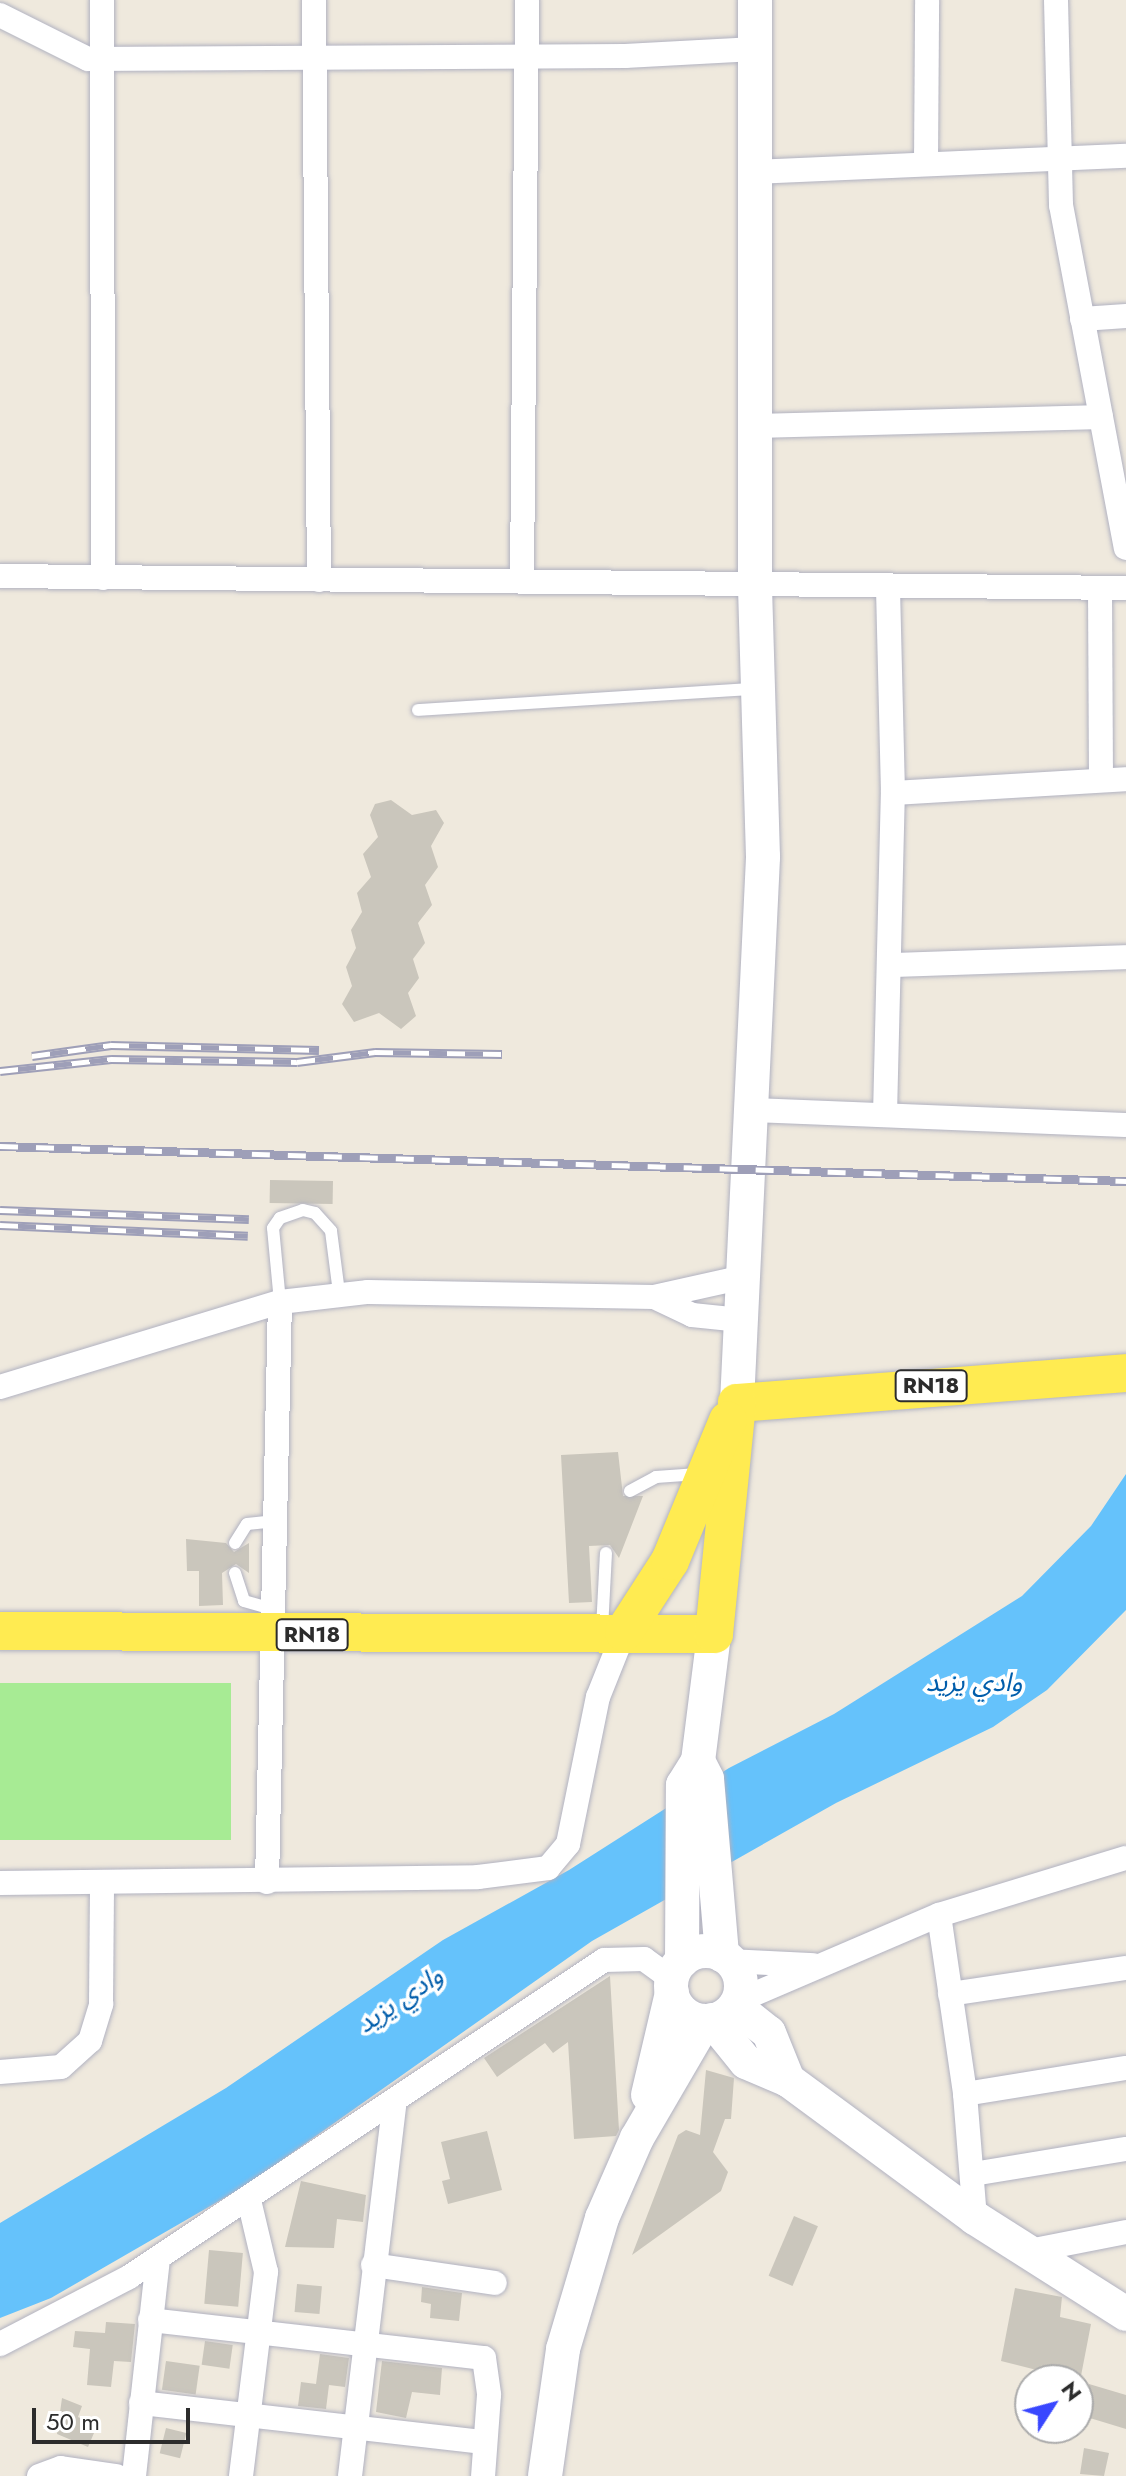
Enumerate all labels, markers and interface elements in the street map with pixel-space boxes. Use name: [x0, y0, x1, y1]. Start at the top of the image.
road number: RN18: [893, 1368, 969, 1404]
road number: RN18: [274, 1617, 350, 1653]
water label: وادي يزيد: [926, 1667, 1022, 1699]
water label: وادي يزيد: [351, 1960, 449, 2040]
north arrow: [1014, 2364, 1094, 2444]
text: N: [1054, 2375, 1090, 2408]
scale bar: [36, 2392, 194, 2442]
text: 50 m: [46, 2404, 100, 2439]

